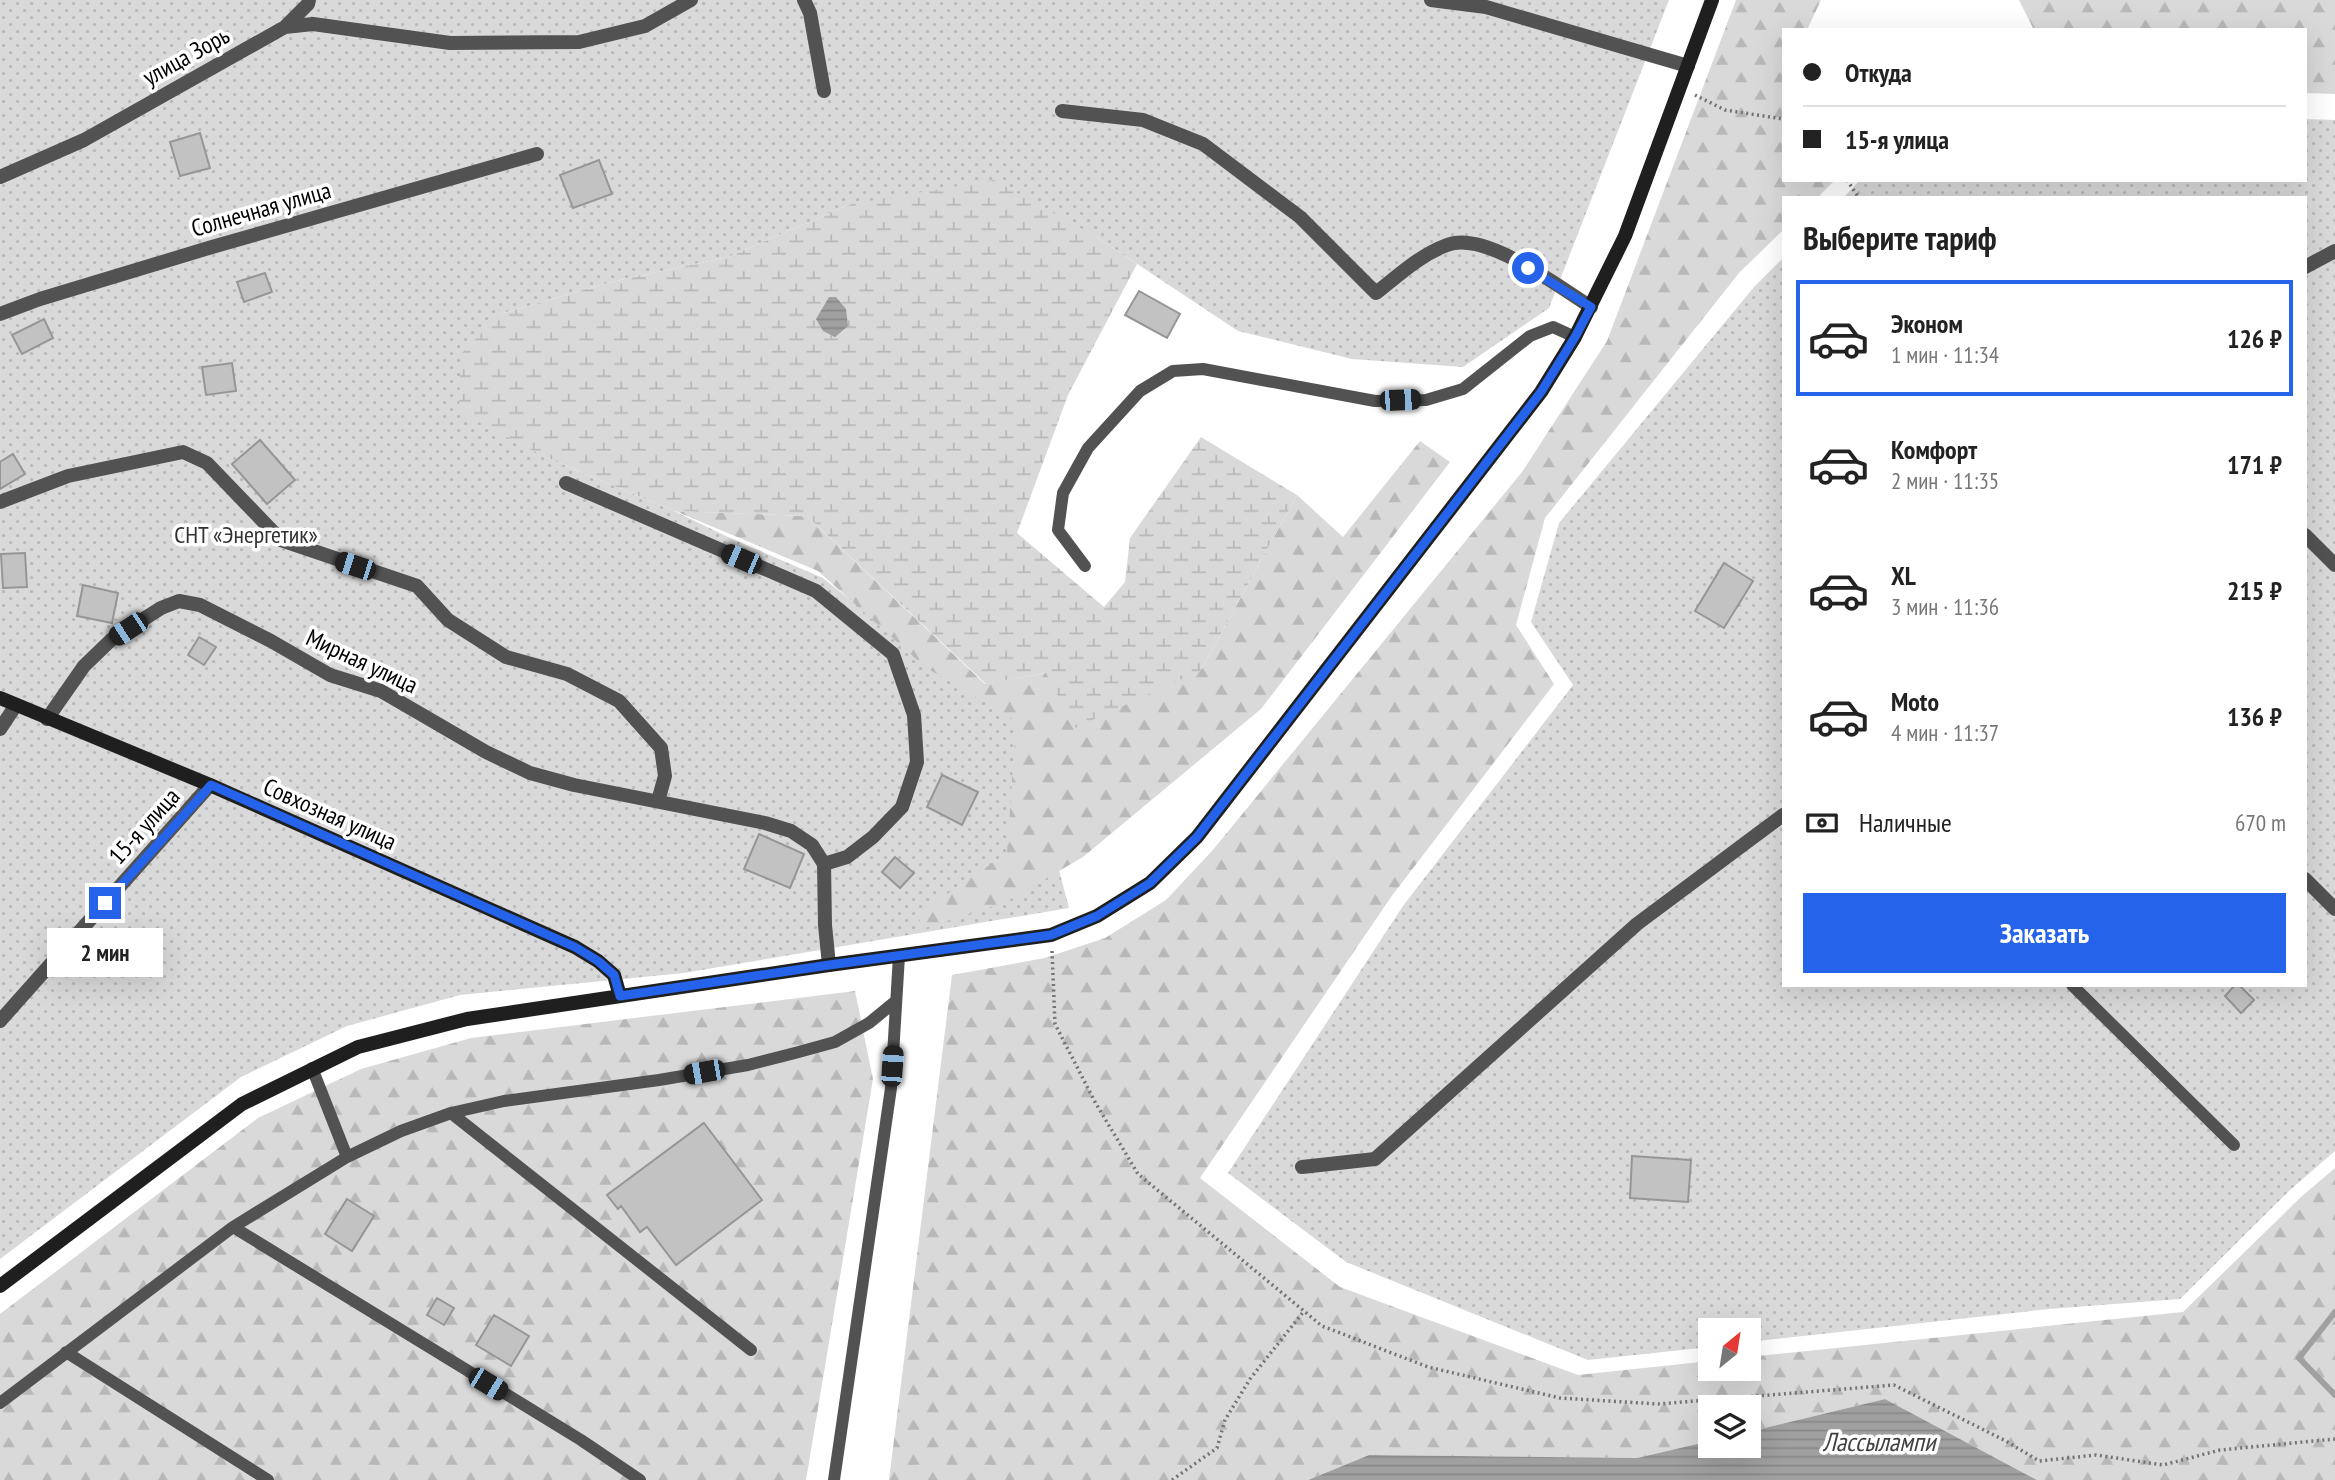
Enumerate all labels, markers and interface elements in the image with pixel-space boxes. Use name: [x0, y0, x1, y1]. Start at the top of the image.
street label: улица Зорь: [137, 20, 235, 92]
text: Откуда: [1845, 56, 1912, 89]
text: 15-я улица: [1845, 123, 1949, 156]
street label: Солнечная улица: [188, 174, 334, 244]
text: Выберите тариф: [1803, 217, 1997, 259]
route start: [1512, 252, 1544, 284]
icon: car: [1807, 307, 1870, 370]
text: Эконом: [1891, 307, 1963, 340]
text: 126 ₽: [2227, 322, 2282, 355]
text: 1 мин · 11:34: [1891, 340, 1999, 369]
car: [1379, 389, 1422, 411]
icon: car: [1807, 433, 1870, 496]
text: Комфорт: [1891, 433, 1977, 466]
text: 171 ₽: [2227, 448, 2282, 481]
text: 2 мин · 11:35: [1891, 466, 1999, 495]
park label: СНТ «Энергетик»: [174, 519, 318, 550]
car: [718, 541, 765, 577]
car: [332, 550, 379, 582]
icon: car: [1807, 559, 1870, 622]
text: XL: [1891, 559, 1916, 592]
text: 215 ₽: [2227, 574, 2282, 607]
text: 3 мин · 11:36: [1891, 592, 1999, 621]
car: [105, 609, 152, 649]
street label: Мирная улица: [301, 622, 423, 700]
icon: car: [1807, 685, 1870, 748]
text: Moto: [1891, 685, 1939, 718]
text: 136 ₽: [2227, 700, 2282, 733]
text: 4 мин · 11:37: [1891, 718, 1999, 747]
street label: Совхозная улица: [259, 771, 401, 857]
street label: 15-я улица: [102, 781, 186, 871]
icon: cash: [1803, 804, 1841, 842]
text: Наличные: [1859, 806, 1952, 839]
text: 670 m: [2235, 808, 2286, 837]
route end: [89, 887, 121, 919]
button: Заказать: [1803, 893, 2286, 973]
callout: 2 мин: [47, 928, 163, 976]
text: 2 мин: [80, 938, 130, 967]
car: [881, 1044, 904, 1088]
car: [682, 1058, 727, 1086]
north arrow: [1698, 1318, 1760, 1381]
map controls: [1698, 1318, 1761, 1458]
car: [465, 1364, 512, 1404]
button: layers: [1698, 1395, 1761, 1458]
water label: Лассылампи: [1822, 1425, 1938, 1458]

